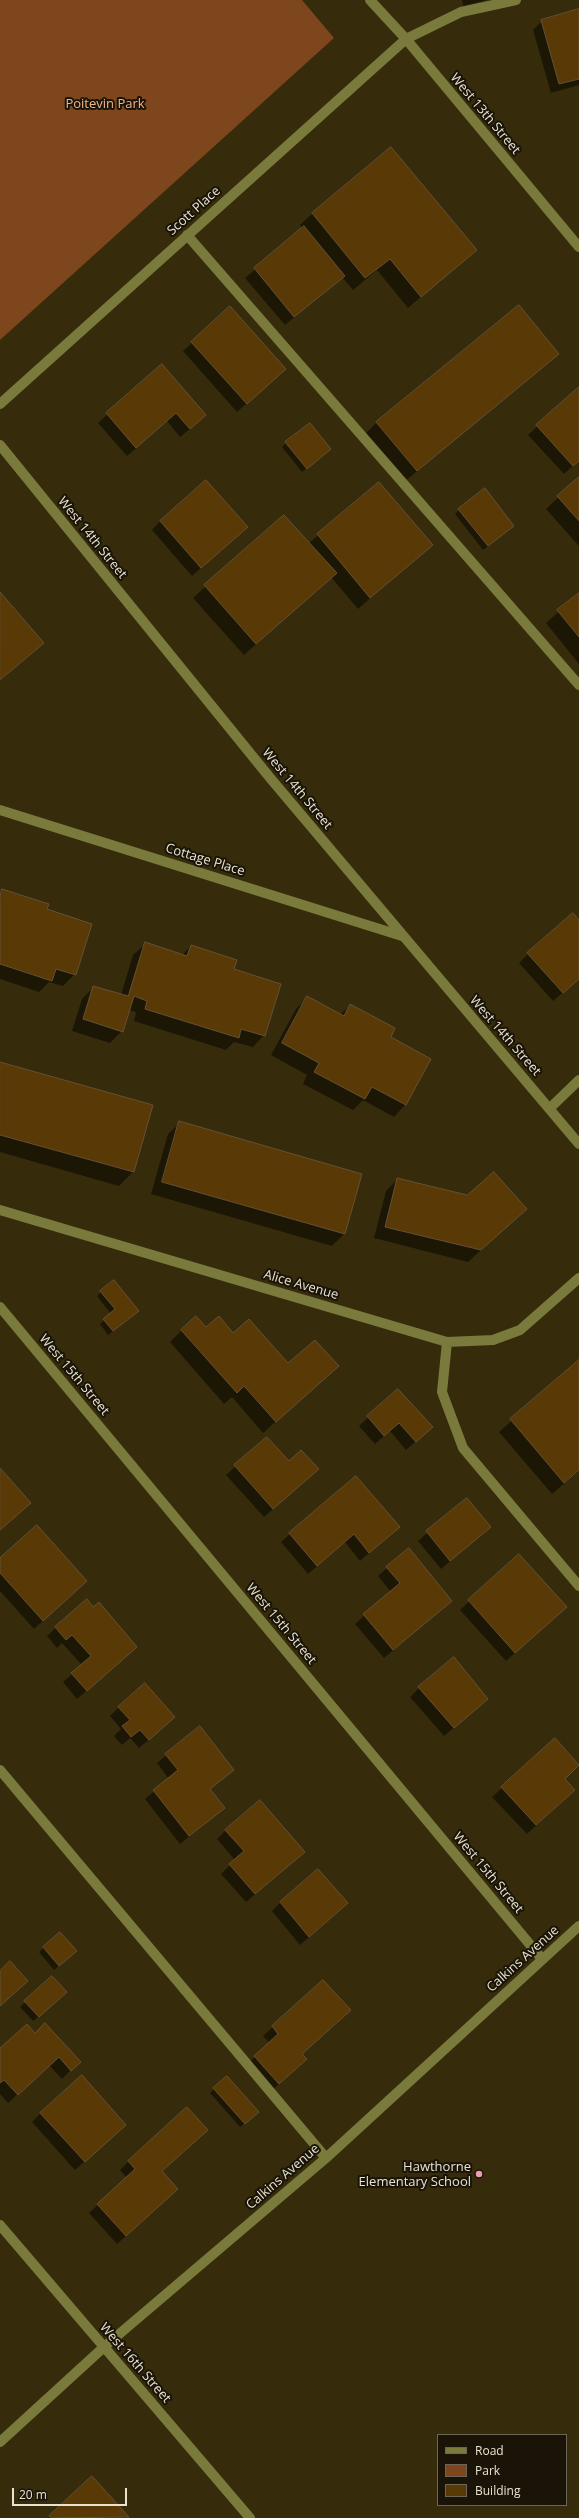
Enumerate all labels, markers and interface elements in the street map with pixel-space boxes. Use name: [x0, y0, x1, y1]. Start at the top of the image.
street label: West 13th Street: [447, 70, 523, 158]
park label: Poitevin Park: [65, 96, 145, 112]
street label: Scott Place: [164, 183, 224, 239]
street label: West 14th Street: [54, 494, 130, 582]
street label: West 14th Street: [259, 745, 335, 833]
street label: Cottage Place: [163, 841, 247, 879]
street label: West 14th Street: [466, 993, 544, 1079]
street label: Alice Avenue: [262, 1267, 340, 1303]
street label: West 15th Street: [36, 1331, 112, 1419]
street label: West 15th Street: [243, 1580, 319, 1668]
street label: West 15th Street: [450, 1829, 526, 1917]
street label: Calkins Avenue: [484, 1923, 562, 1995]
street label: Calkins Avenue: [243, 2141, 323, 2213]
place label: Hawthorne Elementary School: [359, 2159, 471, 2190]
marker: Hawthorne Elementary School: [474, 2169, 484, 2179]
street label: West 16th Street: [96, 2320, 174, 2406]
legend: [437, 2434, 567, 2506]
text: Road: [475, 2442, 504, 2459]
text: Park: [475, 2462, 500, 2479]
scale bar: [14, 2480, 129, 2506]
text: Building: [475, 2482, 520, 2499]
text: 20 m: [19, 2486, 47, 2503]

